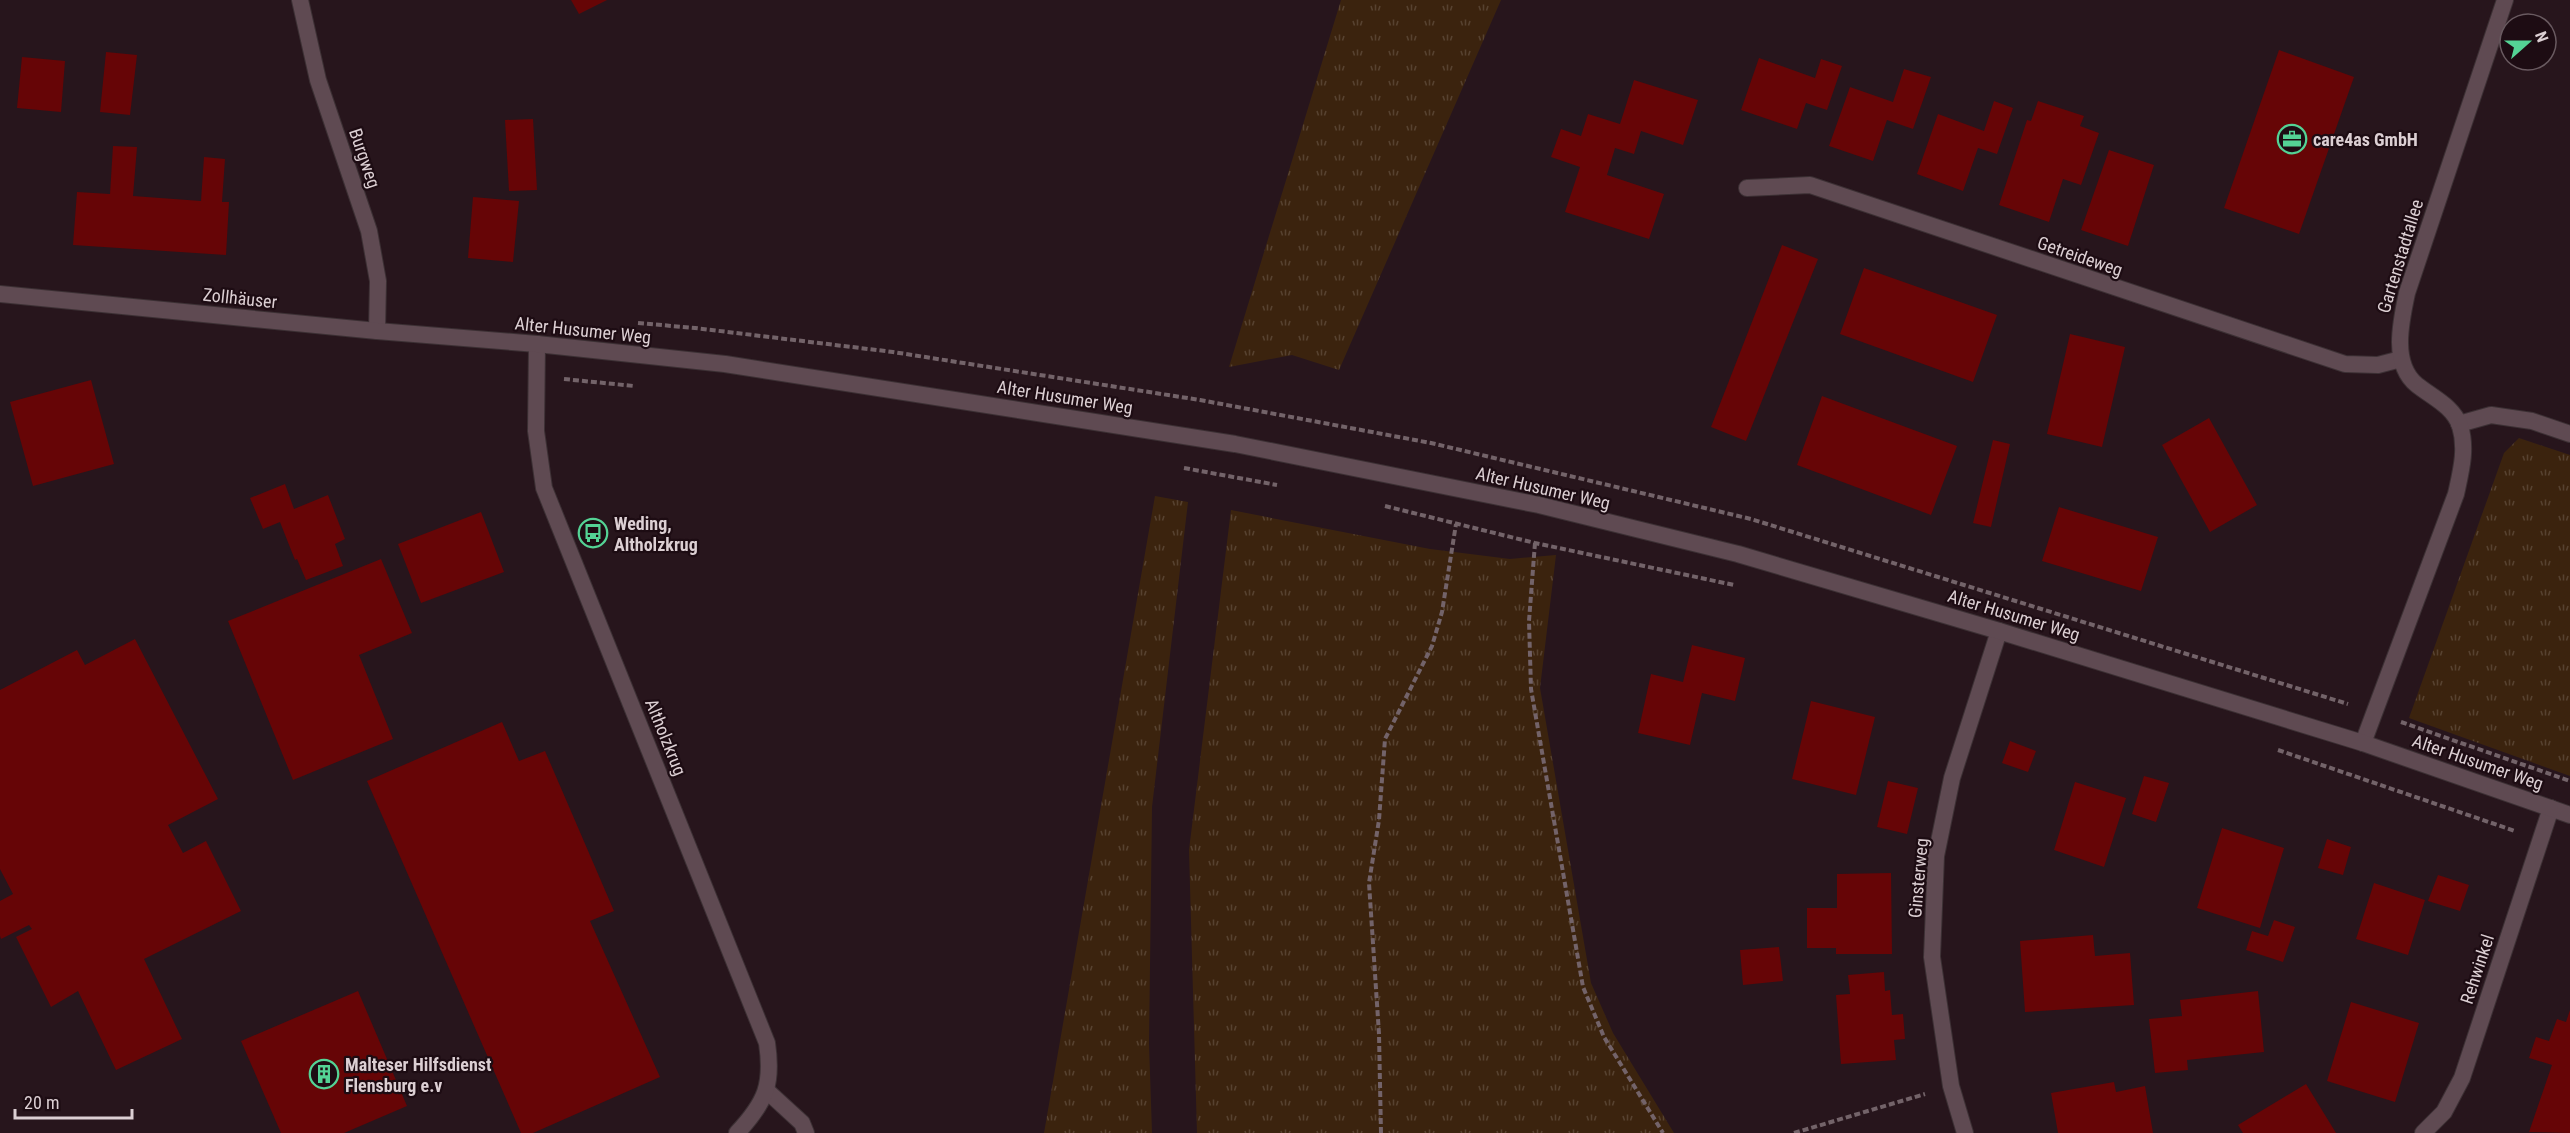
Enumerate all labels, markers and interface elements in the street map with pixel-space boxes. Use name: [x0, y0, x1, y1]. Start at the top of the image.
north arrow: [2498, 12, 2558, 72]
text: N: [2531, 29, 2552, 45]
office icon: care4as GmbH: [2276, 123, 2308, 155]
street label: Burgweg: [345, 125, 385, 191]
place label: care4as GmbH: [2313, 129, 2418, 150]
street label: Gartenstadtallee: [2373, 197, 2427, 315]
street label: Getreideweg: [2035, 232, 2125, 280]
street label: Zollhäuser: [202, 284, 279, 312]
street label: Alter Husumer Weg: [514, 312, 652, 348]
street label: Alter Husumer Weg: [996, 376, 1134, 418]
street label: Alter Husumer Weg: [1474, 462, 1612, 514]
place label: Weding, Altholzkrug: [614, 513, 698, 555]
bus stop icon: Weding, Altholzkrug: [577, 517, 609, 549]
street label: Alter Husumer Weg: [1945, 585, 2083, 645]
street label: Altholzkrug: [641, 696, 691, 778]
street label: Alter Husumer Weg: [2410, 730, 2546, 794]
street label: Ginsterweg: [1904, 837, 1932, 919]
street label: Rehwinkel: [2456, 932, 2498, 1006]
place label: Malteser Hilfsdienst Flensburg e.v: [345, 1054, 492, 1096]
building icon: Malteser Hilfsdienst Flensburg e.v: [308, 1058, 340, 1090]
scale bar: [15, 1082, 132, 1120]
text: 20 m: [24, 1092, 59, 1113]

